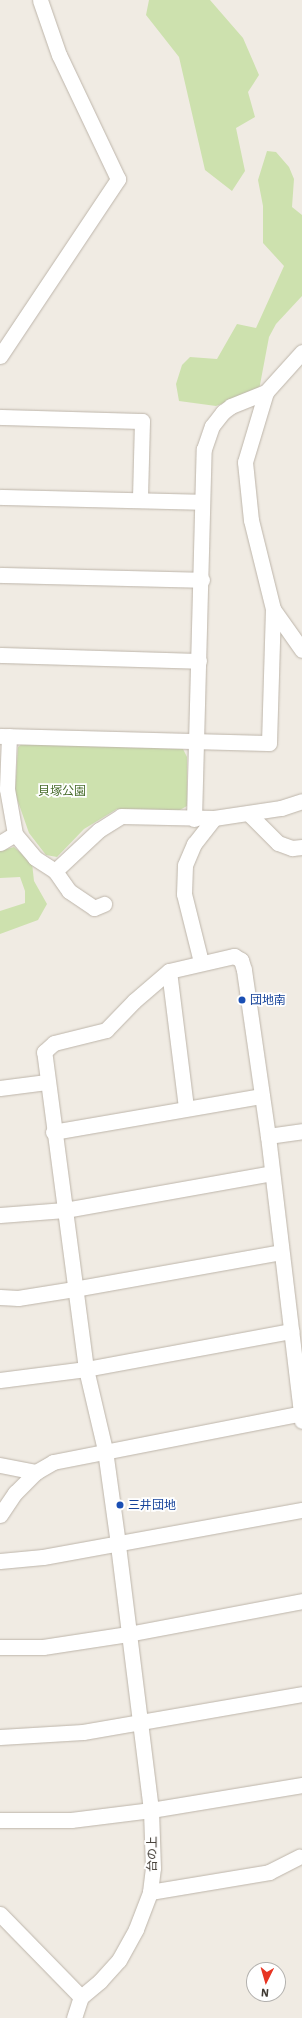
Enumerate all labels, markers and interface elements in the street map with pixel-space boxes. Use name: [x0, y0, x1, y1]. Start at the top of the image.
park label: 貝塚公園: [38, 784, 86, 798]
place label: 団地南: [250, 993, 286, 1007]
marker: 団地南: [237, 995, 247, 1005]
place label: 三井団地: [128, 1498, 176, 1512]
marker: 三井団地: [115, 1500, 125, 1510]
street label: 台の上: [145, 1836, 159, 1872]
north arrow: [246, 1962, 286, 2002]
text: N: [260, 1986, 270, 2000]

